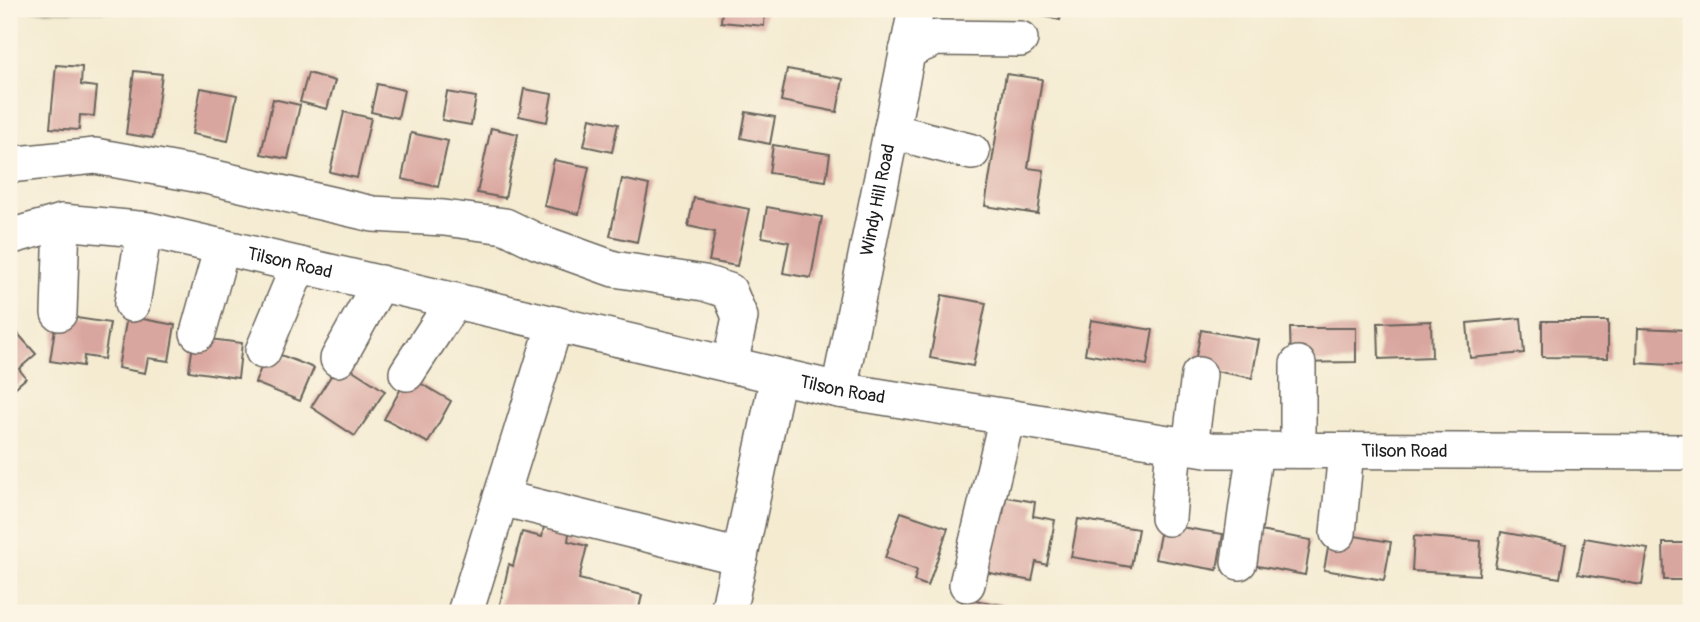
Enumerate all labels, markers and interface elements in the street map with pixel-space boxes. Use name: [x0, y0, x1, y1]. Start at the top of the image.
street label: Windy Hill Road: [855, 142, 900, 258]
street label: Tilson Road: [245, 242, 334, 284]
street label: Tilson Road: [797, 370, 887, 409]
street label: Tilson Road: [1361, 440, 1448, 463]

